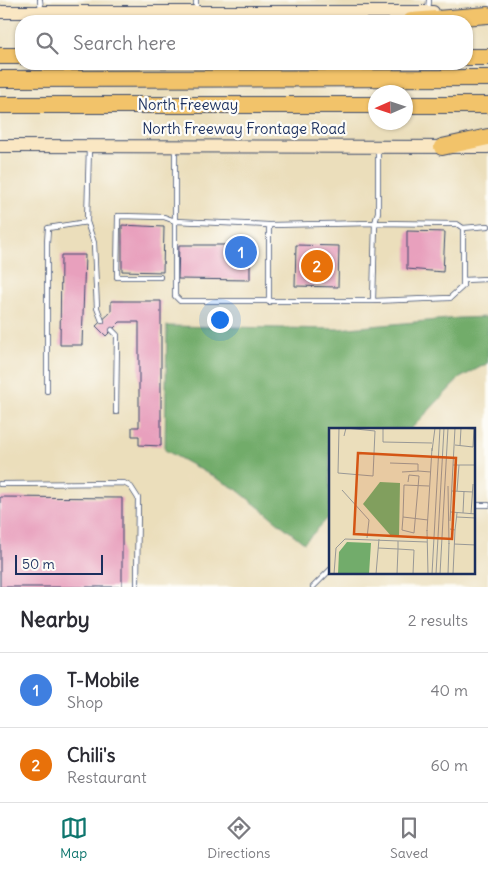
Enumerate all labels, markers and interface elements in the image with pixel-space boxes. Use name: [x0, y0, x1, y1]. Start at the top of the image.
search box: [15, 15, 473, 70]
icon: search: [33, 29, 61, 57]
text: Search here: [73, 31, 176, 55]
north arrow: [368, 85, 413, 130]
street label: North Freeway: [138, 95, 238, 114]
street label: North Freeway Frontage Road: [142, 119, 346, 138]
pin: 1: [225, 233, 257, 271]
pin: 2: [301, 247, 333, 285]
your location: [207, 307, 233, 333]
inset map: [329, 428, 476, 574]
scale bar: [15, 552, 102, 575]
text: 50 m: [22, 555, 55, 573]
text: Nearby: [20, 606, 90, 633]
text: 2 results: [408, 610, 468, 630]
text: T-Mobile: [67, 668, 139, 692]
text: 1: [33, 680, 39, 700]
text: 40 m: [430, 680, 468, 700]
text: Shop: [67, 692, 103, 712]
text: Chili's: [67, 743, 116, 767]
text: 2: [32, 755, 40, 775]
text: 60 m: [430, 755, 468, 775]
text: Restaurant: [67, 767, 147, 787]
tab: Map: [60, 814, 88, 862]
tab: Directions: [207, 814, 270, 862]
tab: Saved: [390, 814, 428, 862]

